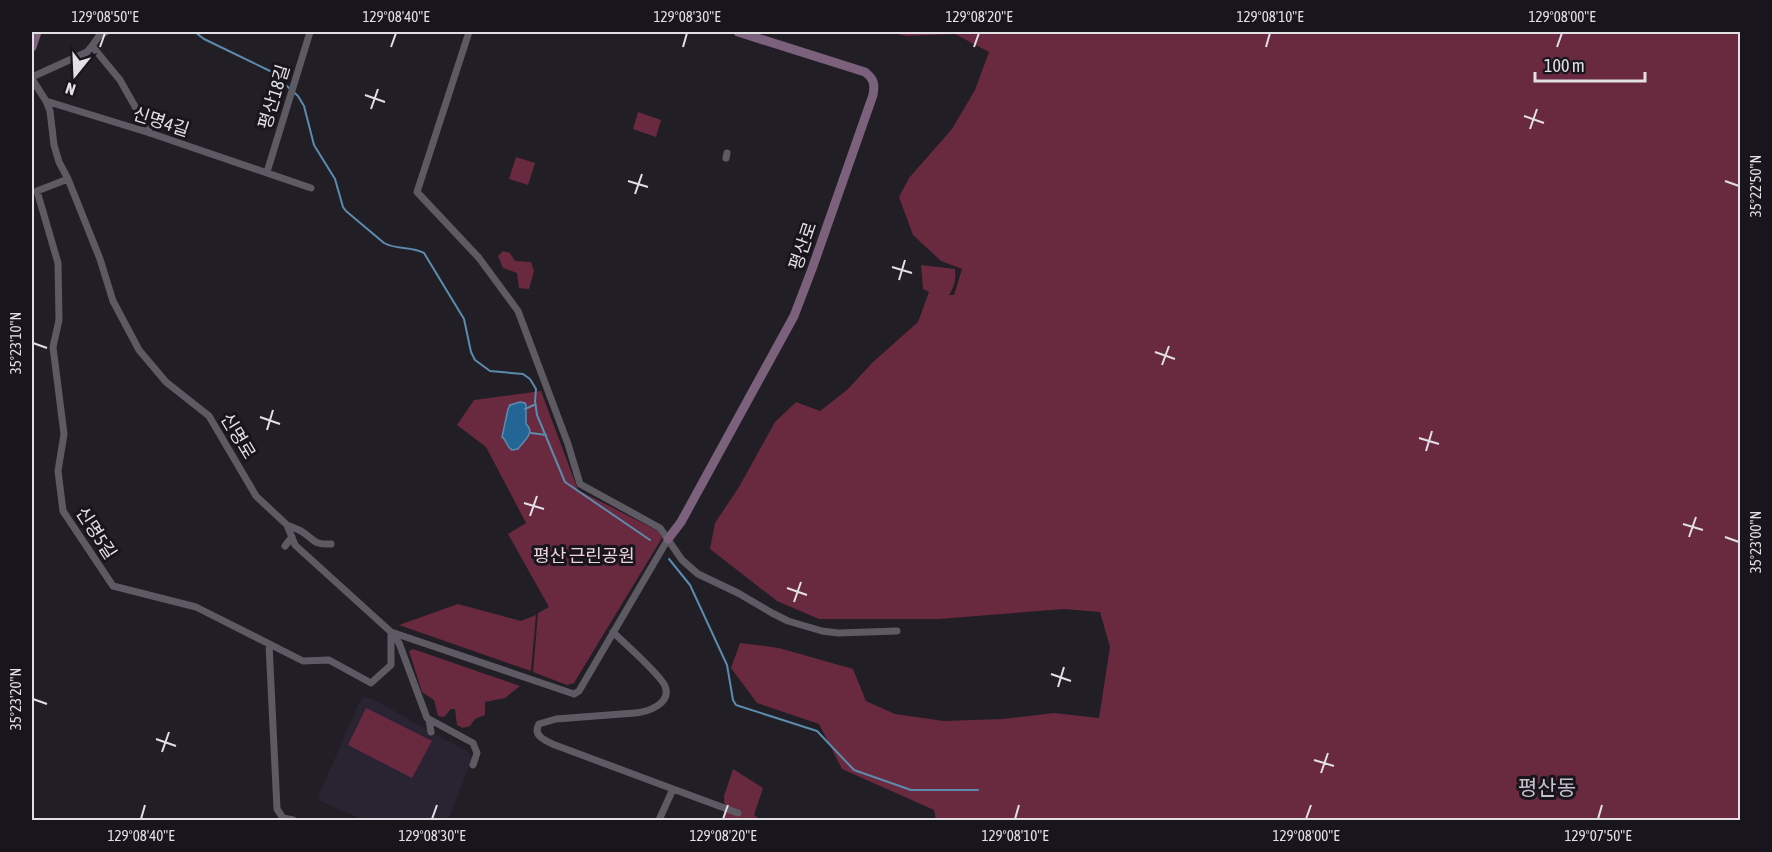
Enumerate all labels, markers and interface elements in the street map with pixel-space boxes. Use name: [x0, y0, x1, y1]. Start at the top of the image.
text: 129°08'50"E: [71, 8, 139, 25]
text: 129°08'40"E: [362, 8, 430, 25]
text: 129°08'30"E: [653, 8, 721, 25]
text: 129°08'20"E: [945, 8, 1013, 25]
text: 129°08'10"E: [1236, 8, 1304, 25]
text: 129°08'00"E: [1528, 8, 1596, 25]
north arrow: [45, 45, 105, 105]
scale bar: [1535, 45, 1644, 83]
text: 100 m: [1544, 55, 1585, 76]
street label: 평산18길: [254, 62, 293, 132]
text: N: [63, 79, 78, 99]
street label: 신명4길: [130, 103, 192, 140]
text: 35°22'50"N: [1747, 155, 1764, 217]
street label: 평산로: [785, 219, 821, 273]
text: 35°23'10"N: [7, 312, 24, 374]
street label: 신명로: [217, 409, 260, 462]
street label: 신명5길: [72, 503, 121, 563]
text: 35°23'00"N: [1747, 511, 1764, 573]
park label: 평산 근린공원: [533, 545, 635, 566]
text: 35°23'20"N: [7, 668, 24, 730]
district label: 평산동: [1518, 775, 1576, 799]
text: 129°08'40"E: [107, 827, 175, 844]
text: 129°08'30"E: [398, 827, 466, 844]
text: 129°08'20"E: [689, 827, 757, 844]
text: 129°08'10"E: [981, 827, 1049, 844]
text: 129°08'00"E: [1272, 827, 1340, 844]
text: 129°07'50"E: [1564, 827, 1632, 844]

